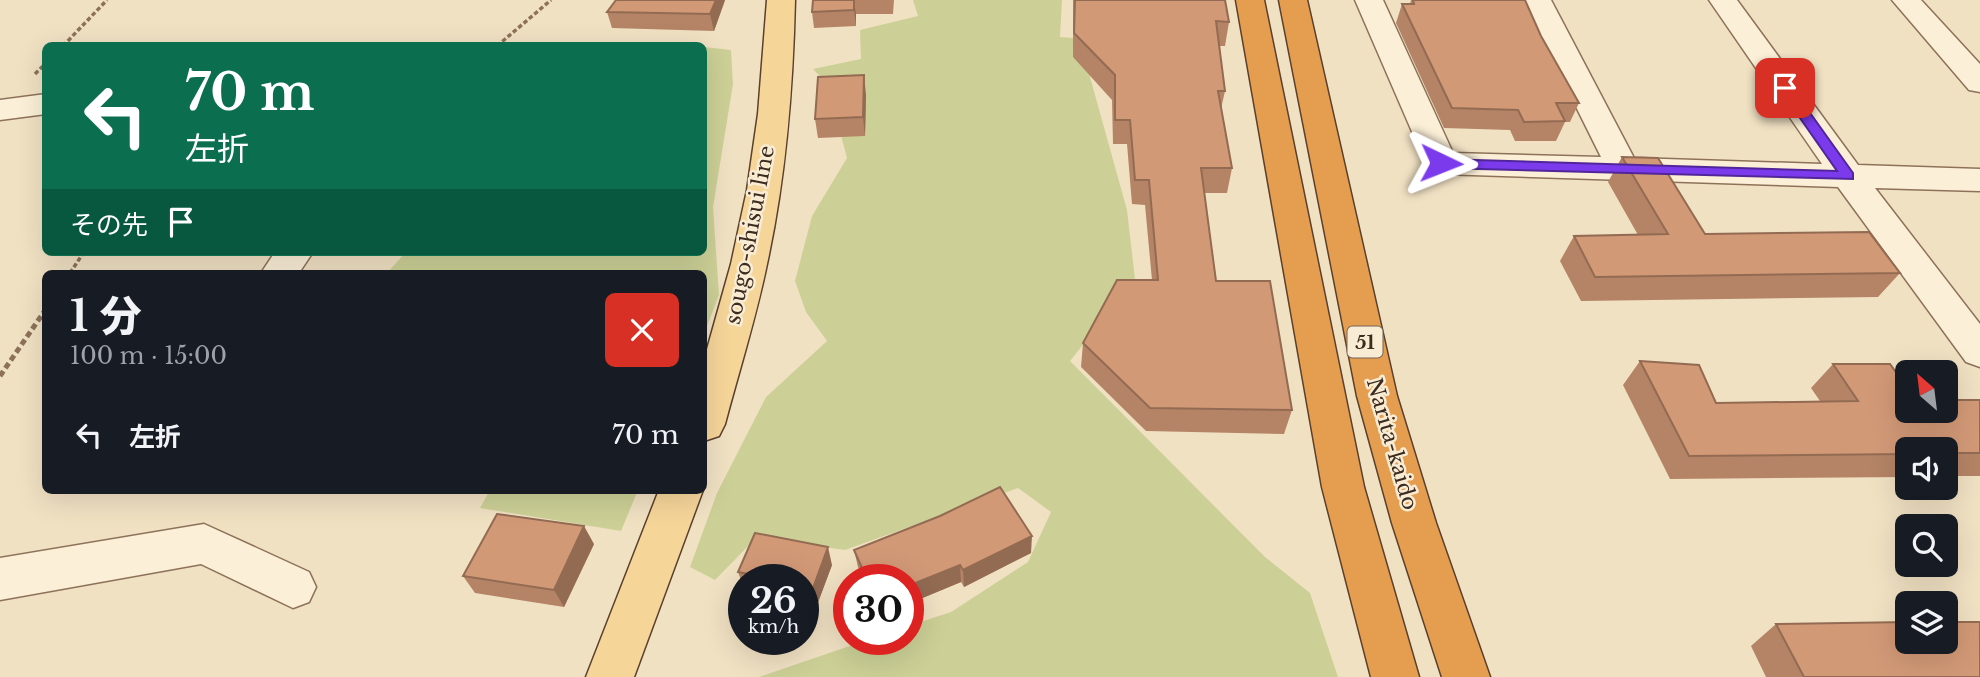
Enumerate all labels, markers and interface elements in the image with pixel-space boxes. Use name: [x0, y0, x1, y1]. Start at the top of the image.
pin: [1755, 58, 1815, 118]
text: 70 m: [185, 62, 315, 123]
icon: arrive: [1766, 69, 1804, 107]
icon: left: [70, 70, 161, 161]
position arrow: [1404, 126, 1478, 200]
text: 左折: [185, 129, 249, 169]
street label: sougo-shisui line: [720, 143, 780, 327]
icon: arrive: [162, 203, 200, 241]
text: その先: [70, 209, 148, 241]
text: 1 分: [70, 290, 141, 342]
button: close: [605, 293, 679, 367]
road number: 51: [1348, 326, 1382, 358]
text: 100 m · 15:00: [70, 342, 227, 370]
north arrow: [1895, 360, 1958, 424]
map controls: [1895, 360, 1958, 654]
street label: Narita-kaido: [1361, 375, 1423, 513]
icon: left: [70, 416, 108, 454]
text: 70 m: [612, 419, 679, 451]
text: 左折: [129, 421, 181, 453]
button: sound: [1895, 437, 1958, 500]
button: search: [1895, 514, 1958, 577]
speed limit sign: 30: [833, 564, 924, 655]
text: 26: [750, 579, 797, 622]
button: layers: [1895, 591, 1958, 654]
text: km/h: [748, 616, 799, 638]

